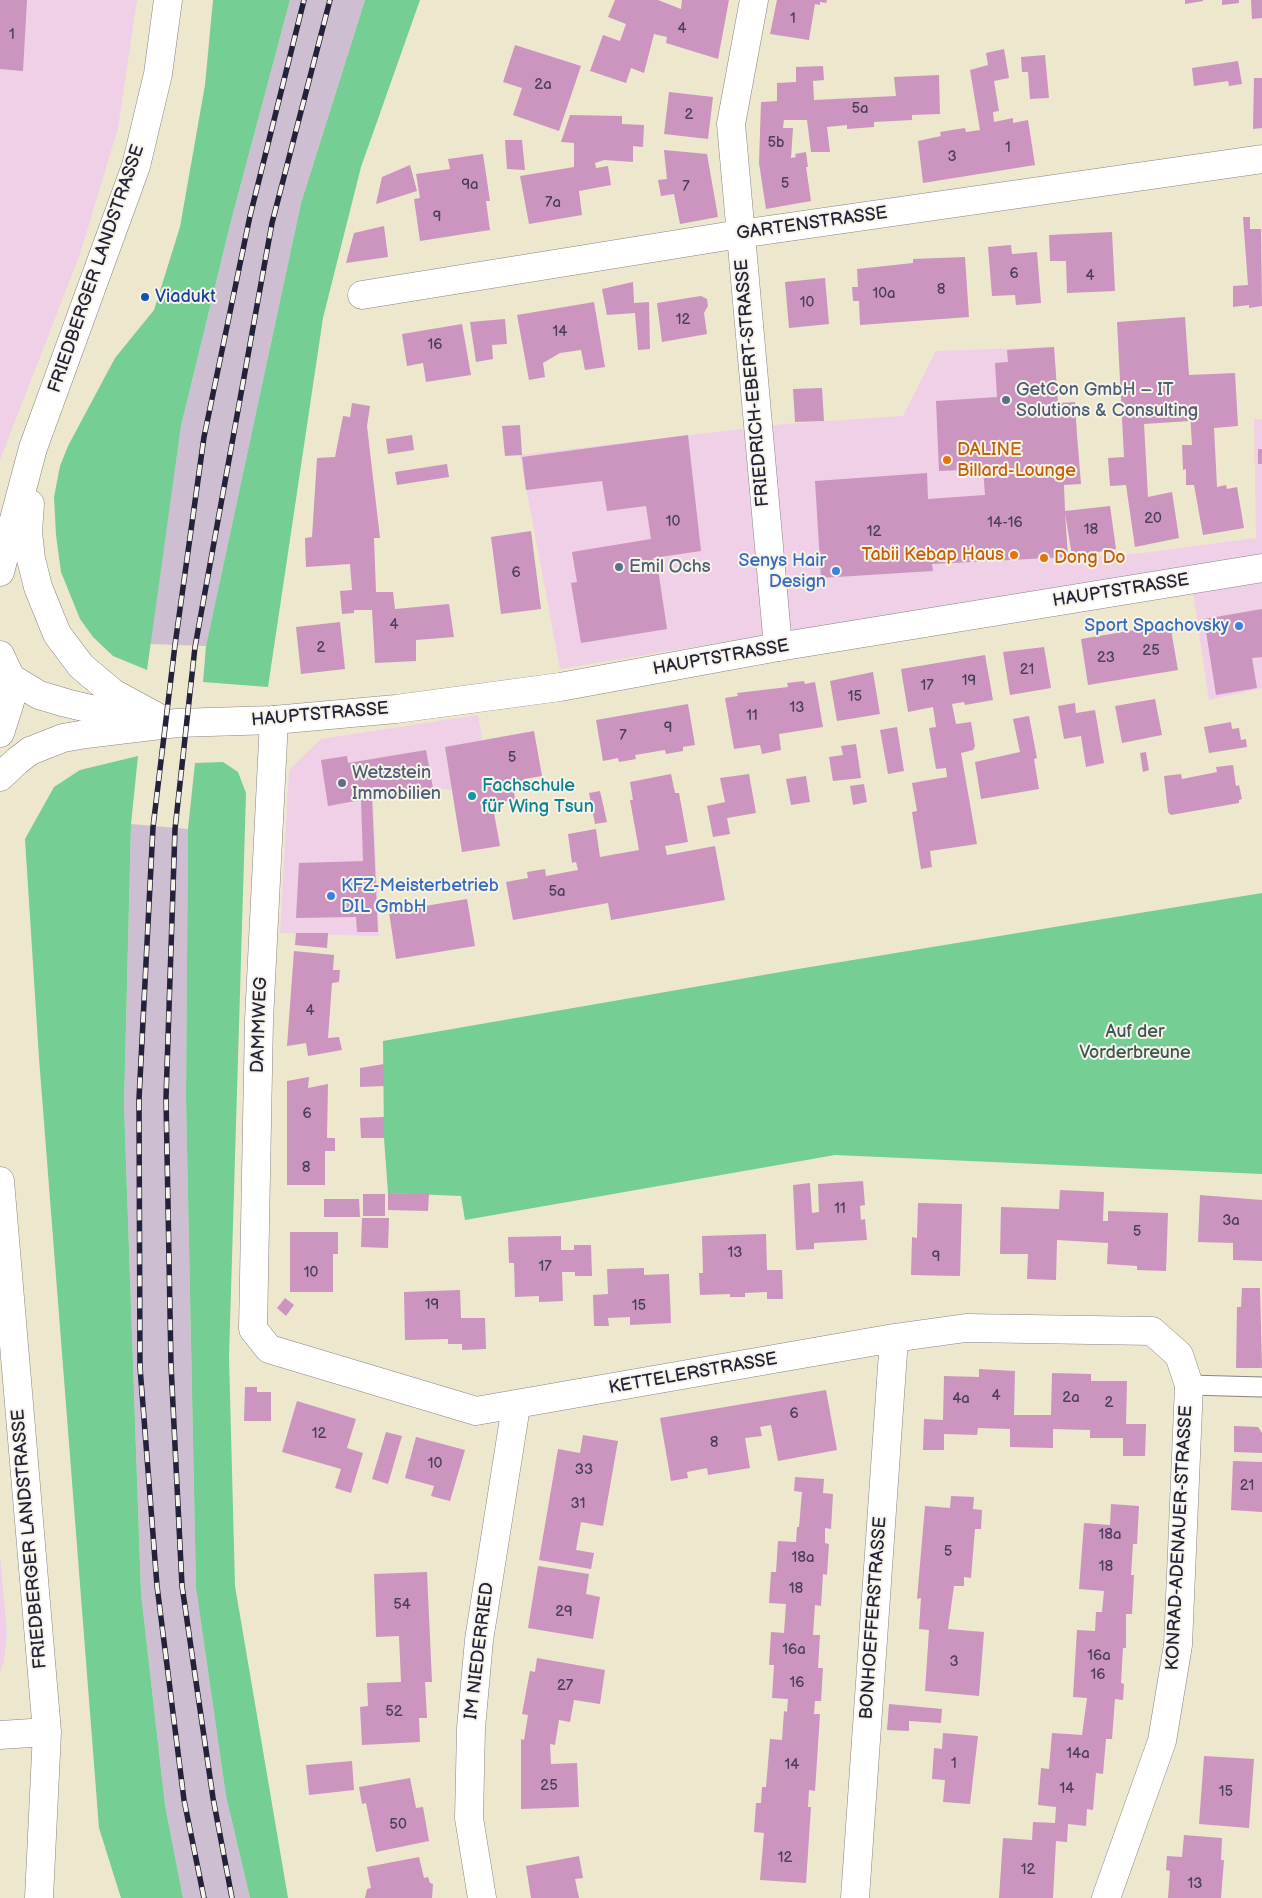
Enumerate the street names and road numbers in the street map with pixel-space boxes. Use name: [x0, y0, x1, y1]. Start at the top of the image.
street label: FRIEDBERGER LANDSTRASSE: [44, 142, 150, 396]
street label: GARTENSTRASSE: [735, 203, 889, 245]
street label: FRIEDRICH-EBERT-STRASSE: [731, 258, 775, 508]
street label: HAUPTSTRASSE: [1051, 570, 1191, 612]
street label: HAUPTSTRASSE: [651, 635, 791, 681]
street label: HAUPTSTRASSE: [250, 698, 390, 732]
street label: DAMMWEG: [248, 976, 272, 1074]
street label: KETTELERSTRASSE: [607, 1349, 779, 1399]
street label: KONRAD-ADENAUER-STRASSE: [1162, 1405, 1198, 1671]
street label: FRIEDBERGER LANDSTRASSE: [8, 1408, 52, 1670]
street label: BONHOEFFERSTRASSE: [856, 1516, 892, 1720]
street label: IM NIEDERRIED: [461, 1581, 499, 1721]

